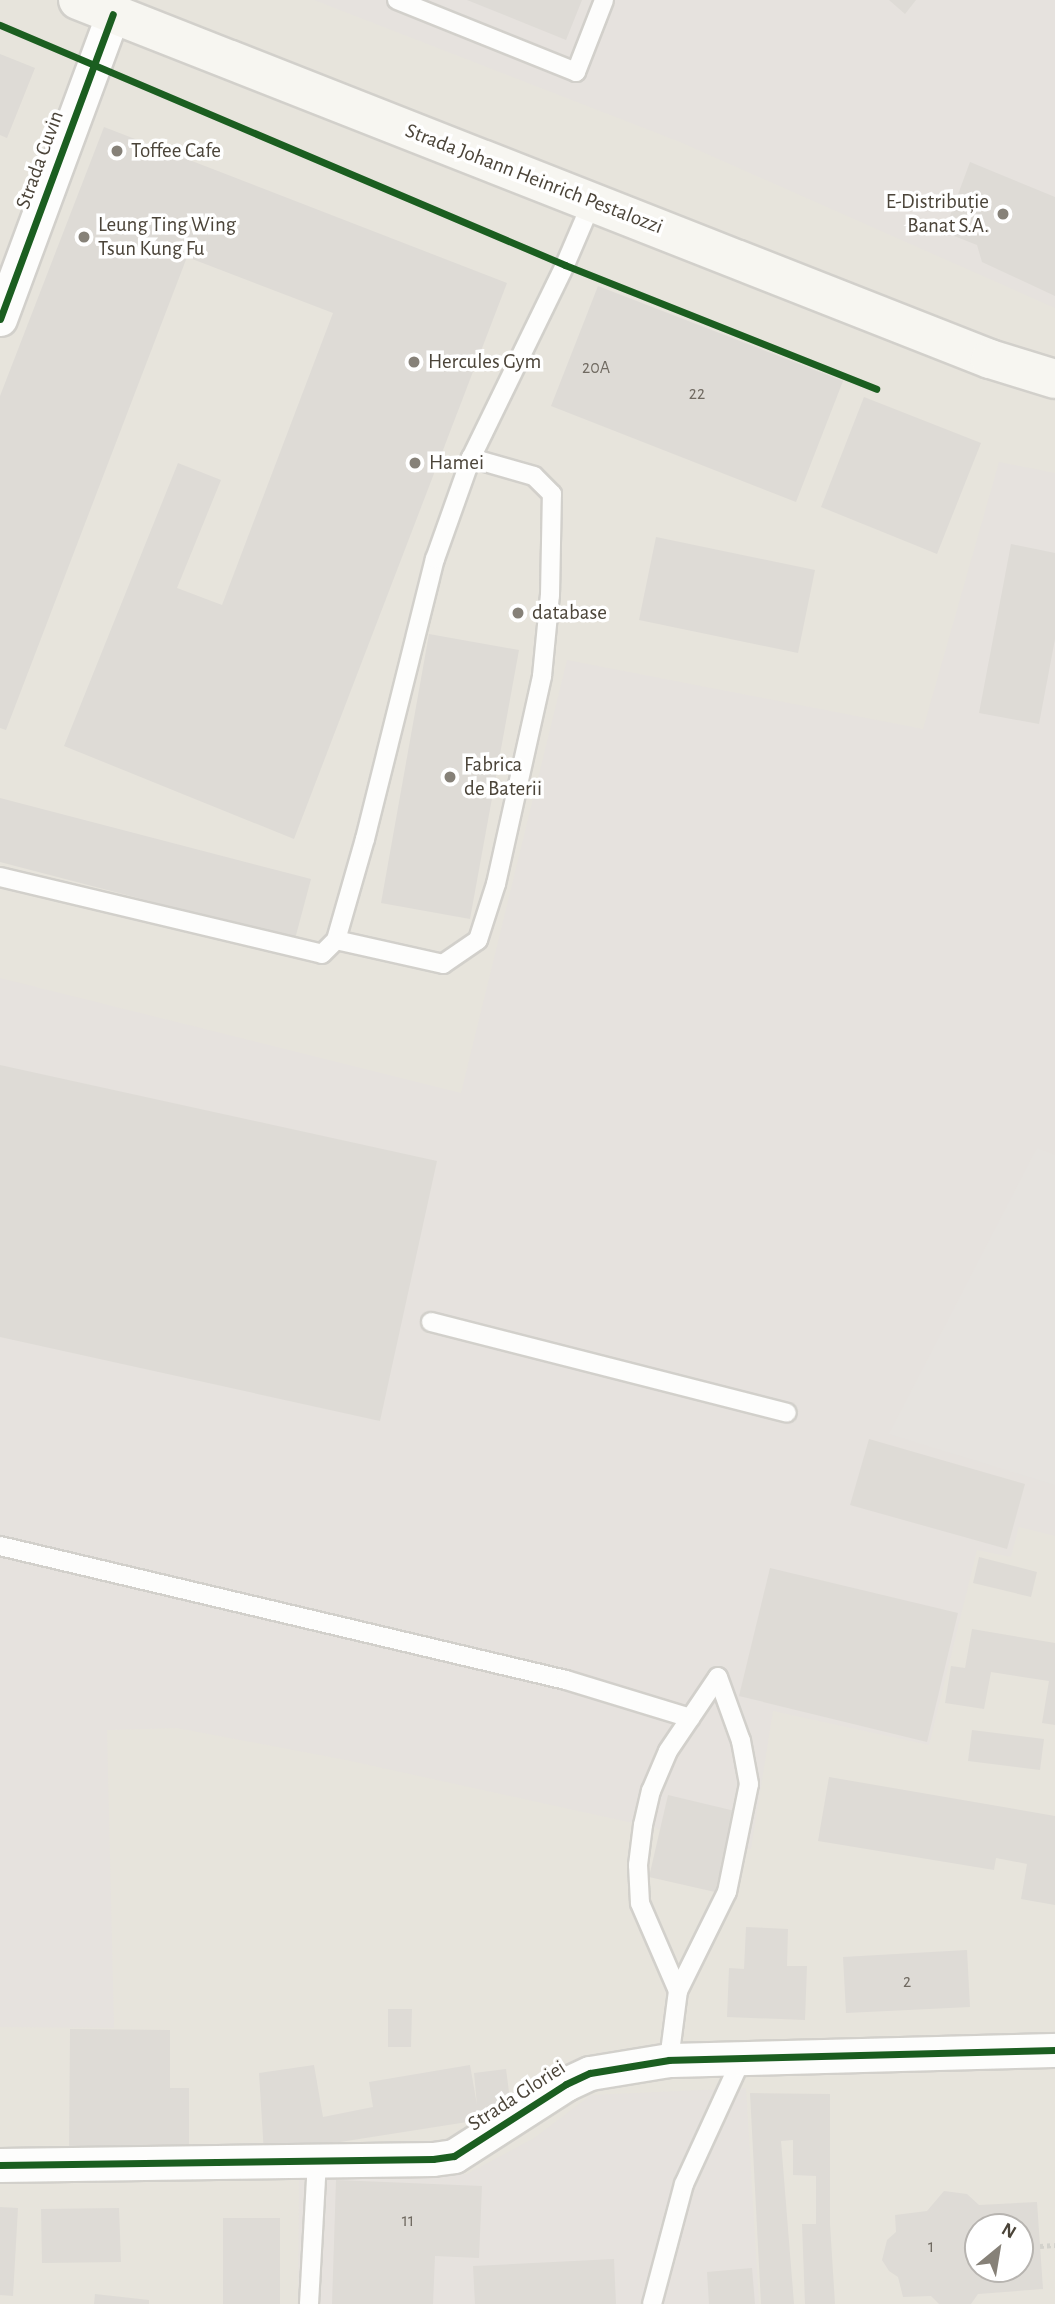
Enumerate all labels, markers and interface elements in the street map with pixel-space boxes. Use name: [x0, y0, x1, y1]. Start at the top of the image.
street label: Strada Cuvin: [11, 107, 69, 213]
street label: Strada Johann Heinrich Pestalozzi: [402, 118, 666, 240]
place label: Toffee Cafe: [131, 138, 221, 164]
marker: Toffee Cafe: [109, 143, 125, 159]
place label: E-Distribuție Banat S.A.: [886, 189, 989, 239]
marker: E-Distribuție Banat S.A.: [995, 206, 1011, 222]
place label: Leung Ting Wing Tsun Kung Fu: [98, 212, 236, 262]
marker: Leung Ting Wing Tsun Kung Fu: [76, 229, 92, 245]
place label: Hercules Gym: [428, 349, 541, 375]
marker: Hercules Gym: [406, 354, 422, 370]
house number: 20A: [582, 357, 610, 379]
house number: 22: [689, 383, 705, 405]
place label: Hamei: [429, 450, 484, 476]
marker: Hamei: [407, 455, 423, 471]
place label: database: [532, 600, 607, 626]
marker: database: [510, 605, 526, 621]
place label: Fabrica de Baterii: [464, 752, 542, 802]
marker: Fabrica de Baterii: [442, 769, 458, 785]
house number: 2: [903, 1971, 911, 1993]
street label: Strada Gloriei: [464, 2055, 570, 2137]
house number: 11: [402, 2210, 414, 2232]
north arrow: [964, 2213, 1034, 2283]
text: N: [998, 2220, 1019, 2243]
house number: 1: [928, 2236, 934, 2258]

